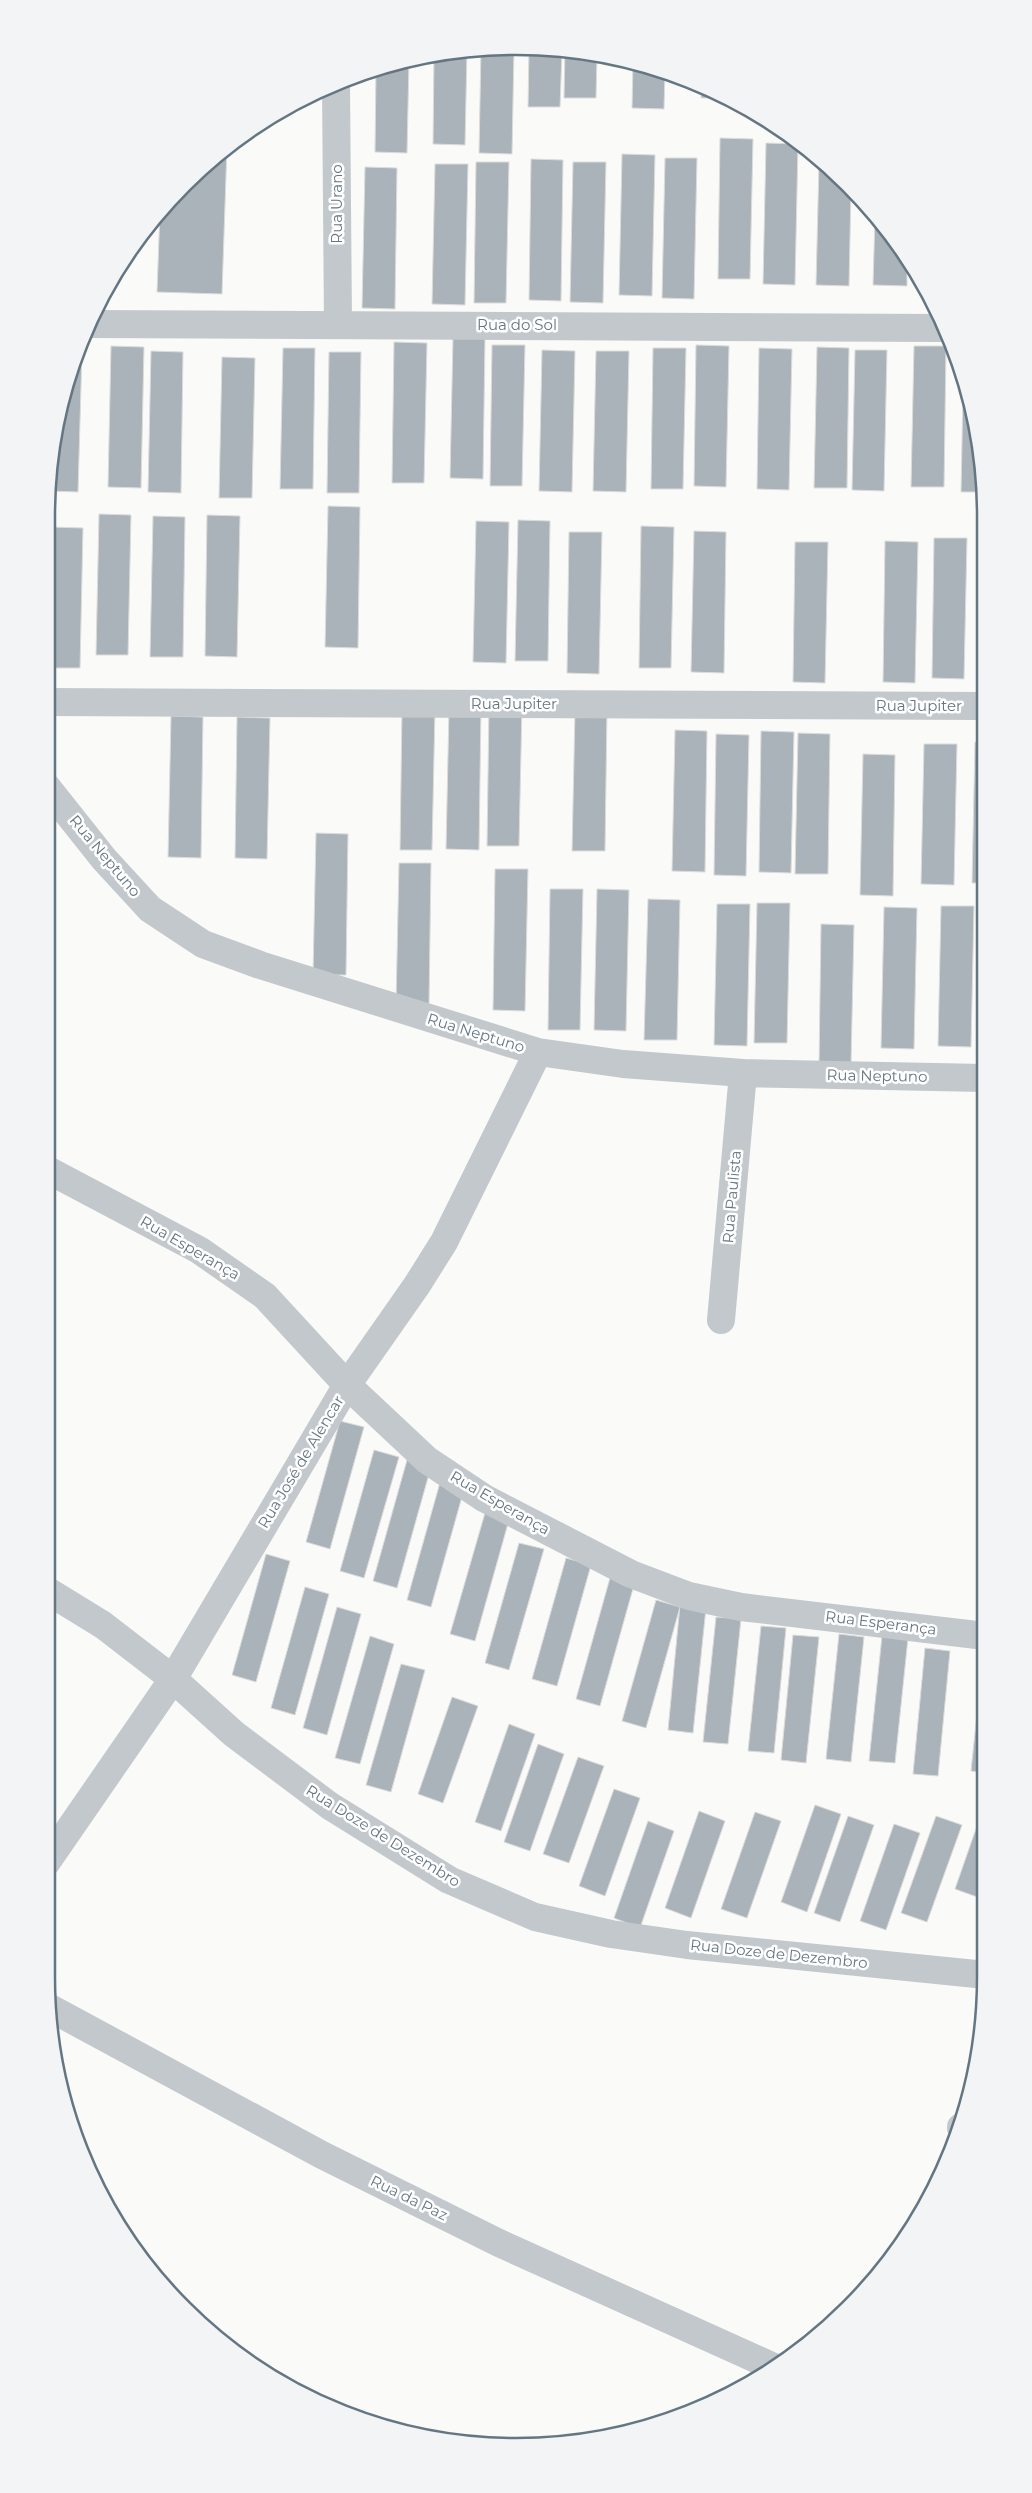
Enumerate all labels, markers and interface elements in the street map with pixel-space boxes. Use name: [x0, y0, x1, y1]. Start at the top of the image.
street label: Rua Urano: [327, 164, 346, 244]
street label: Rua do Sol: [477, 315, 557, 334]
street label: Rua Jupiter: [471, 694, 557, 713]
street label: Rua Jupiter: [876, 696, 962, 715]
street label: Rua Neptuno: [66, 811, 145, 900]
street label: Rua Neptuno: [425, 1009, 527, 1056]
street label: Rua Neptuno: [826, 1065, 928, 1086]
street label: Rua Paulista: [718, 1150, 745, 1244]
street label: Rua Esperança: [137, 1211, 243, 1284]
street label: Rua José de Alencar: [253, 1392, 348, 1532]
street label: Rua Esperança: [447, 1466, 553, 1539]
street label: Rua Esperança: [824, 1606, 938, 1639]
street label: Rua Doze de Dezembro: [303, 1780, 464, 1891]
street label: Rua Doze de Dezembro: [689, 1935, 869, 1972]
street label: Rua da Paz: [367, 2171, 451, 2225]

